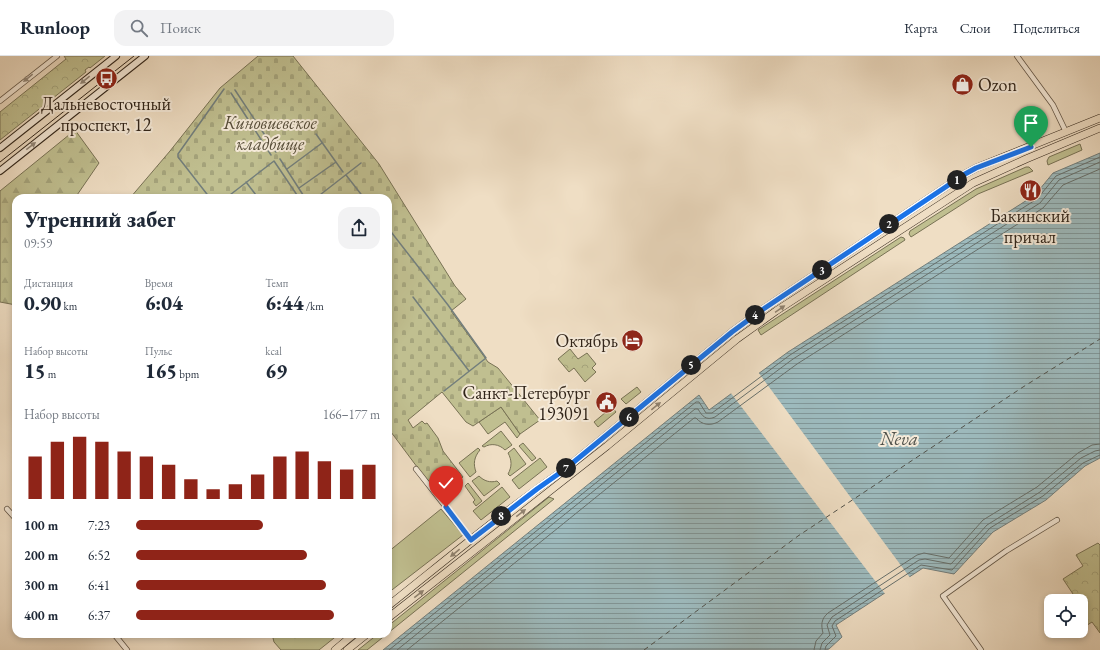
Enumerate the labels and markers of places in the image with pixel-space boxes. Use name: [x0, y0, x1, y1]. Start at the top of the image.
bus stop icon: Дальневосточный проспект, 12: [93, 65, 119, 91]
shop icon: Ozon: [950, 71, 976, 97]
place label: Ozon: [978, 73, 1017, 96]
place label: Дальневосточный проспект, 12: [41, 92, 172, 136]
pin: [1014, 106, 1048, 147]
pin: 1: [947, 170, 967, 190]
restaurant icon: Бакинский причал: [1017, 177, 1043, 203]
place label: Бакинский причал: [990, 204, 1070, 248]
pin: 2: [879, 214, 899, 234]
pin: 3: [812, 260, 832, 280]
pin: 4: [745, 305, 765, 325]
hotel icon: Октябрь: [620, 327, 646, 353]
place label: Октябрь: [556, 329, 618, 352]
pin: 5: [681, 355, 701, 375]
place label: Санкт-Петербург 193091: [462, 381, 591, 425]
public building icon: Санкт-Петербург 193091: [593, 389, 619, 415]
pin: 6: [619, 407, 639, 427]
pin: 7: [556, 458, 576, 478]
pin: [429, 466, 463, 507]
pin: 8: [491, 506, 511, 526]

